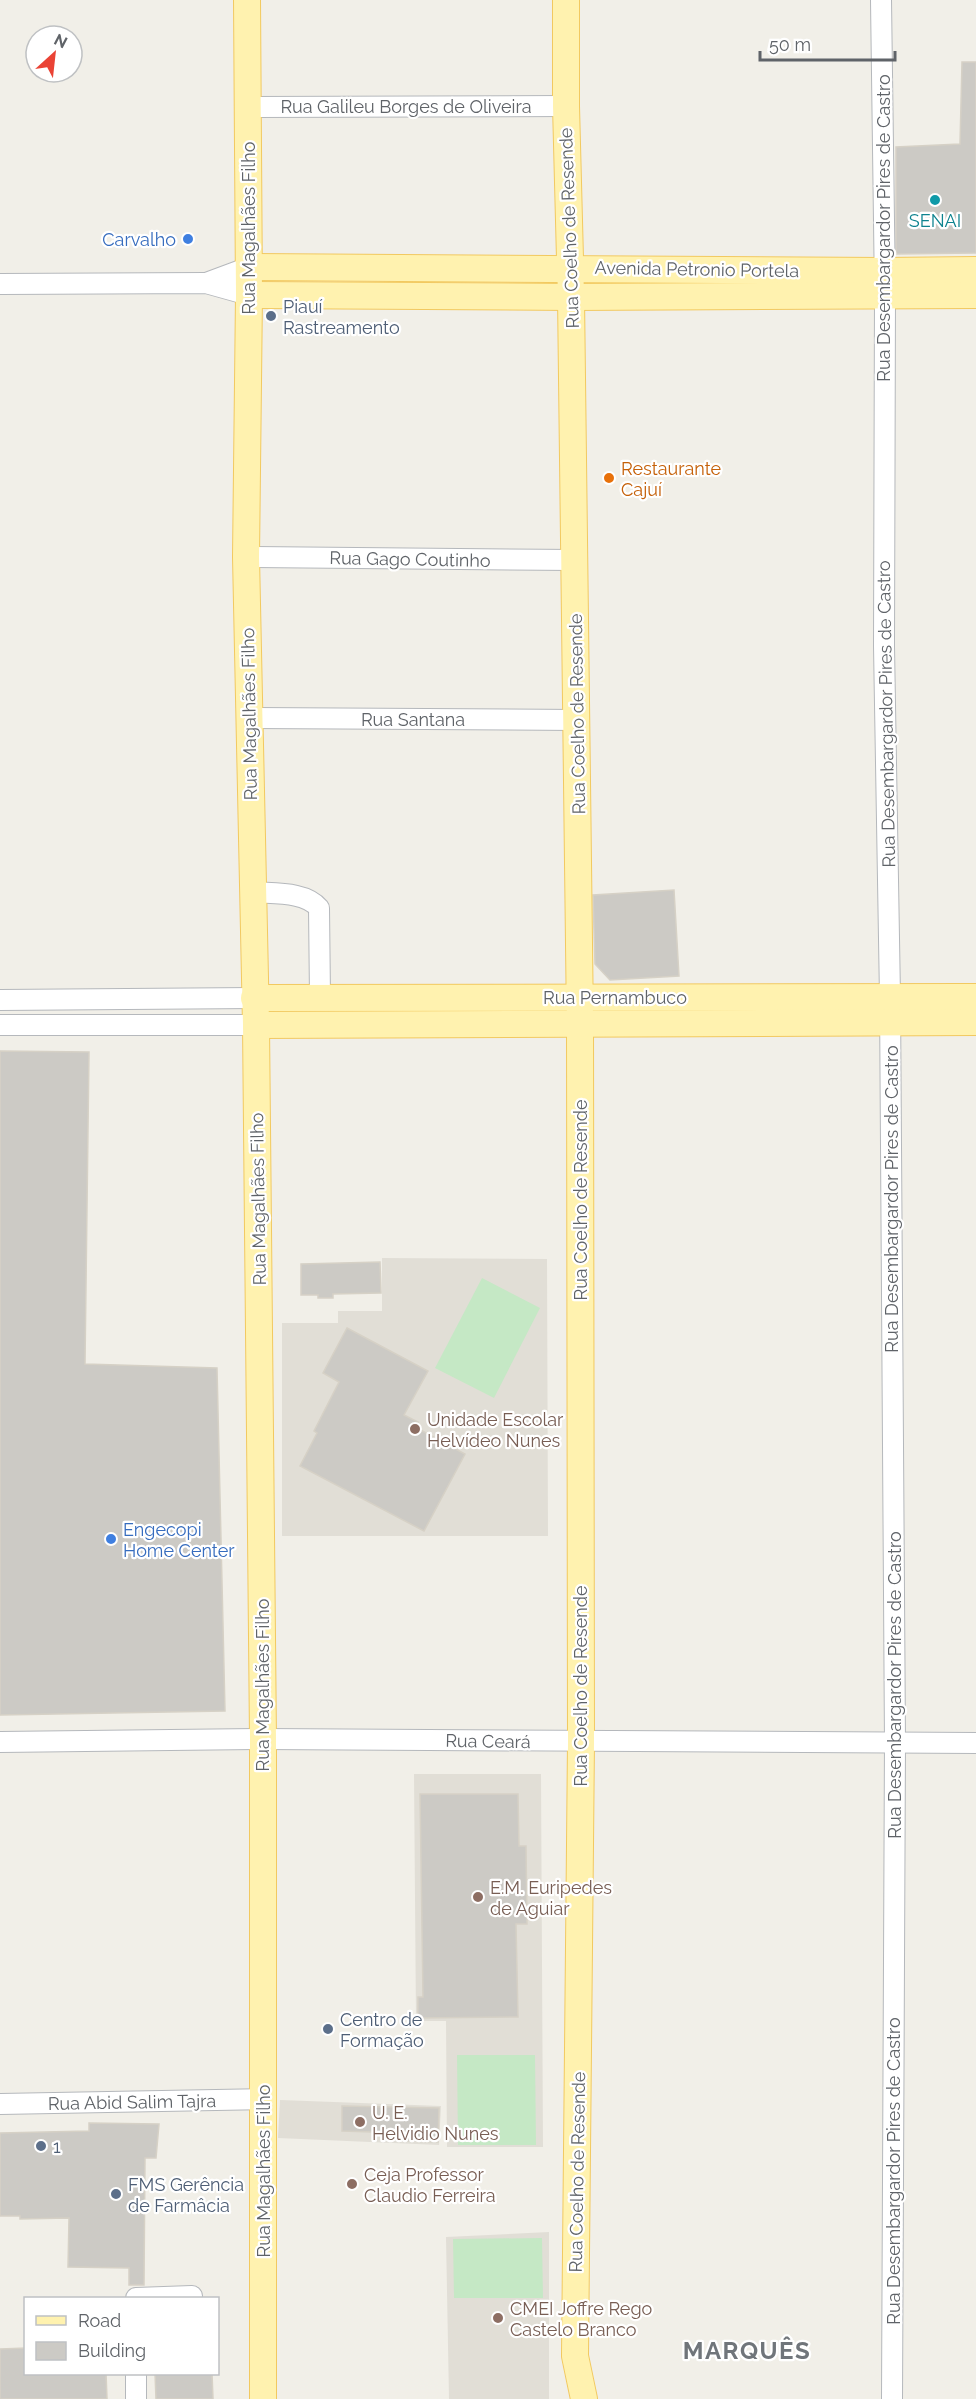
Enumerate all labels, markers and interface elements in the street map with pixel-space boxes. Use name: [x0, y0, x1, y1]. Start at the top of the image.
north arrow: [24, 24, 84, 84]
scale bar: [760, 24, 895, 62]
text: N: [51, 30, 70, 52]
text: 50 m: [769, 34, 811, 55]
street label: Rua Desembargardor Pires de Castro: [873, 74, 894, 382]
street label: Rua Galileu Borges de Oliveira: [280, 96, 532, 117]
street label: Rua Coelho de Resende: [555, 127, 583, 329]
street label: Rua Magalhães Filho: [238, 141, 259, 314]
marker: SENAI: [928, 193, 942, 207]
place label: SENAI: [909, 210, 961, 231]
place label: Carvalho: [102, 229, 176, 250]
marker: Carvalho: [181, 232, 195, 246]
street label: Avenida Petronio Portela: [595, 257, 799, 281]
place label: Piauí Rastreamento: [283, 296, 400, 338]
marker: Piauí Rastreamento: [264, 309, 278, 323]
place label: Restaurante Cajuí: [621, 458, 722, 500]
marker: Restaurante Cajuí: [602, 471, 616, 485]
street label: Rua Gago Coutinho: [329, 547, 491, 571]
street label: Rua Desembargardor Pires de Castro: [873, 560, 899, 868]
street label: Rua Coelho de Resende: [565, 613, 589, 815]
street label: Rua Magalhães Filho: [237, 627, 261, 801]
street label: Rua Santana: [361, 709, 465, 730]
street label: Rua Pernambuco: [543, 987, 687, 1008]
street label: Rua Desembargardor Pires de Castro: [881, 1045, 902, 1353]
street label: Rua Coelho de Resende: [570, 1099, 591, 1300]
street label: Rua Magalhães Filho: [246, 1112, 270, 1286]
place label: Unidade Escolar Helvídeo Nunes: [427, 1409, 564, 1451]
marker: Unidade Escolar Helvídeo Nunes: [408, 1422, 422, 1436]
place label: Engecopi Home Center: [123, 1519, 235, 1561]
street label: Rua Desembargardor Pires de Castro: [884, 1531, 905, 1839]
marker: Engecopi Home Center: [104, 1532, 118, 1546]
street label: Rua Coelho de Resende: [570, 1585, 591, 1786]
street label: Rua Magalhães Filho: [252, 1598, 273, 1771]
street label: Rua Ceará: [445, 1730, 531, 1752]
place label: E.M. Euripedes de Aguiar: [490, 1877, 612, 1919]
marker: E.M. Euripedes de Aguiar: [471, 1890, 485, 1904]
place label: Centro de Formação: [340, 2009, 424, 2051]
street label: Rua Desembargardor Pires de Castro: [883, 2017, 904, 2325]
marker: Centro de Formação: [321, 2022, 335, 2036]
street label: Rua Coelho de Resende: [565, 2071, 589, 2273]
street label: Rua Magalhães Filho: [253, 2084, 274, 2257]
street label: Rua Abid Salim Tajra: [48, 2090, 216, 2114]
place label: U. E. Helvidio Nunes: [372, 2102, 499, 2144]
marker: U. E. Helvidio Nunes: [353, 2115, 367, 2129]
place label: 1: [53, 2136, 61, 2157]
marker: 1: [34, 2139, 48, 2153]
place label: Ceja Professor Claudio Ferreira: [364, 2164, 496, 2206]
place label: FMS Gerência de Farmâcia: [128, 2174, 244, 2216]
marker: Ceja Professor Claudio Ferreira: [345, 2177, 359, 2191]
marker: FMS Gerência de Farmâcia: [109, 2187, 123, 2201]
legend: [24, 2297, 219, 2375]
place label: CMEI Joffre Rego Castelo Branco: [510, 2298, 653, 2340]
text: Road: [78, 2310, 121, 2331]
marker: CMEI Joffre Rego Castelo Branco: [491, 2311, 505, 2325]
district label: MARQUÊS: [683, 2336, 811, 2365]
text: Building: [78, 2340, 146, 2361]

